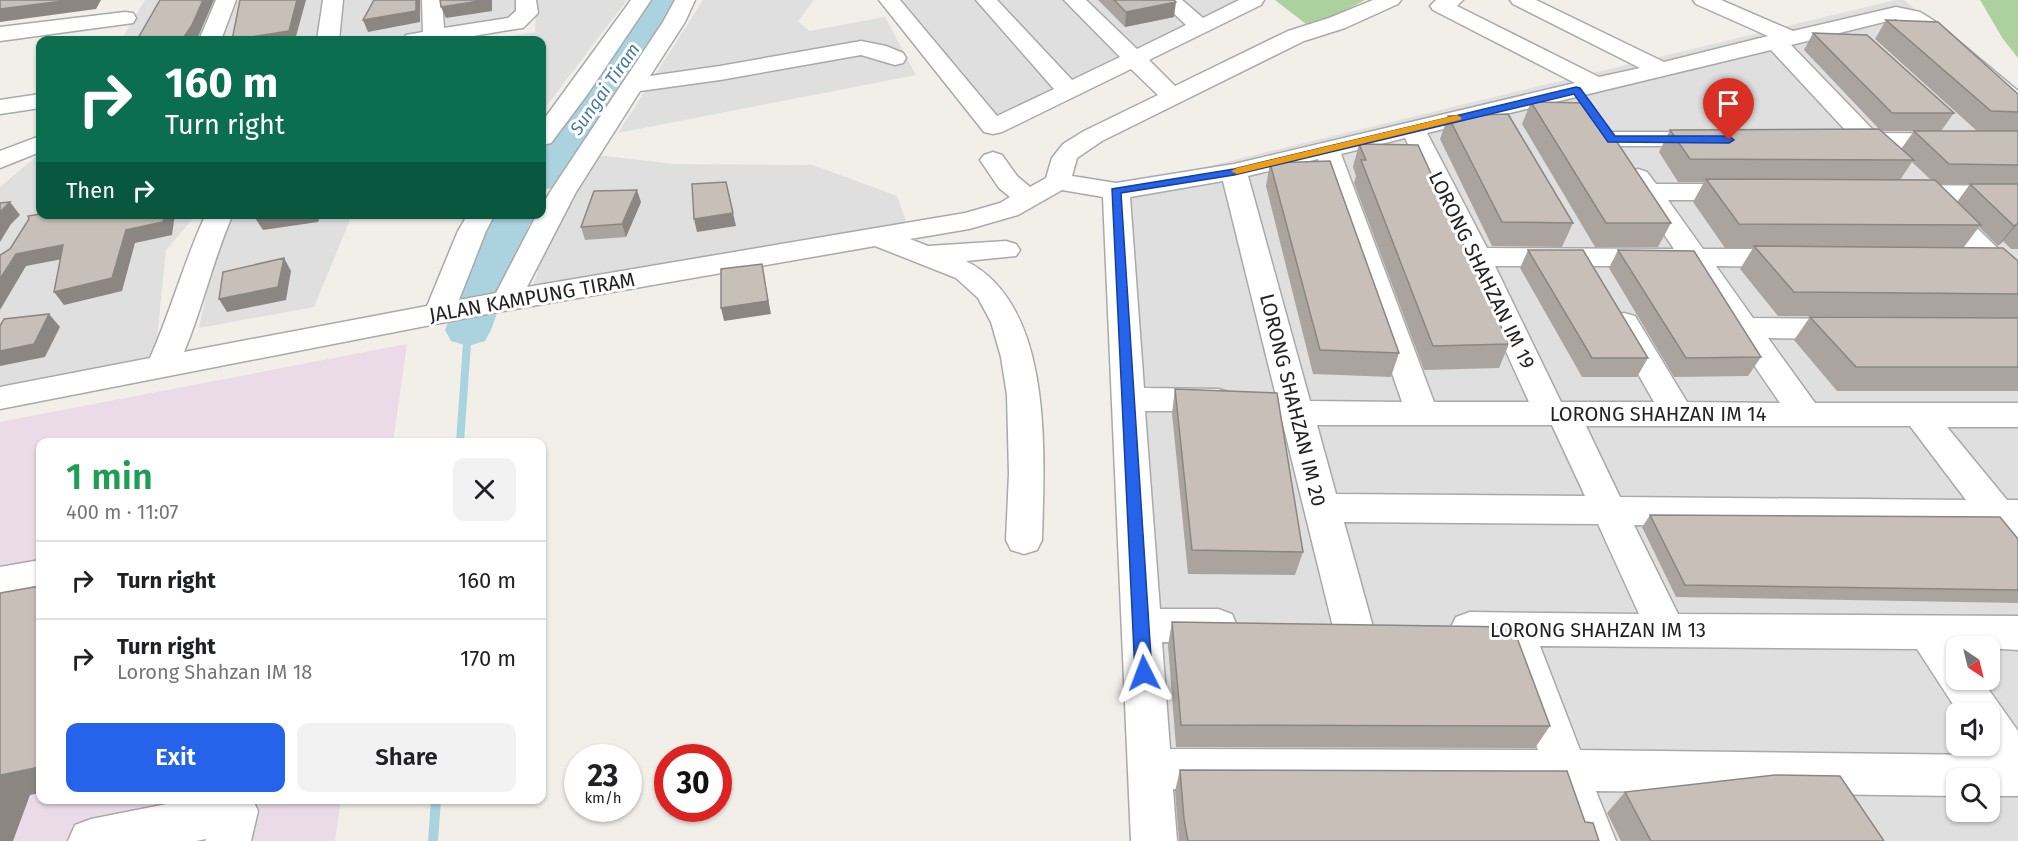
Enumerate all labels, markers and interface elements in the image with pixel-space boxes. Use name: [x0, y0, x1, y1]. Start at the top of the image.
water label: Sungai Tiram: [565, 39, 645, 140]
text: 160 m: [165, 58, 278, 108]
icon: right: [66, 60, 144, 138]
pin: [1703, 78, 1754, 140]
icon: arrive: [1712, 87, 1745, 120]
text: Turn right: [165, 109, 285, 141]
street label: LORONG SHAHZAN IM 19: [1424, 167, 1540, 373]
icon: right: [127, 174, 160, 207]
text: Then: [66, 177, 115, 204]
street label: JALAN KAMPUNG TIRAM: [427, 267, 637, 327]
street label: LORONG SHAHZAN IM 20: [1255, 291, 1331, 509]
street label: LORONG SHAHZAN IM 14: [1550, 402, 1767, 426]
text: 1 min: [66, 455, 153, 499]
button: close: [453, 458, 516, 521]
text: 400 m · 11:07: [66, 500, 178, 524]
icon: right: [66, 564, 99, 597]
text: Turn right: [117, 567, 216, 594]
text: 160 m: [458, 567, 516, 594]
street label: LORONG SHAHZAN IM 13: [1490, 618, 1706, 642]
text: Turn right: [117, 633, 216, 660]
north arrow: [1946, 636, 2000, 690]
map controls: [1946, 636, 2000, 822]
position arrow: [1112, 641, 1176, 705]
icon: right: [66, 642, 99, 675]
text: 170 m: [460, 645, 516, 672]
text: Lorong Shahzan IM 18: [117, 660, 312, 684]
button: sound: [1946, 702, 2000, 756]
button: Exit: [66, 723, 285, 792]
button: Share: [297, 723, 516, 792]
speed limit sign: 30: [654, 744, 732, 822]
text: 23: [588, 758, 618, 794]
button: search: [1946, 768, 2000, 822]
text: km/h: [584, 789, 622, 807]

